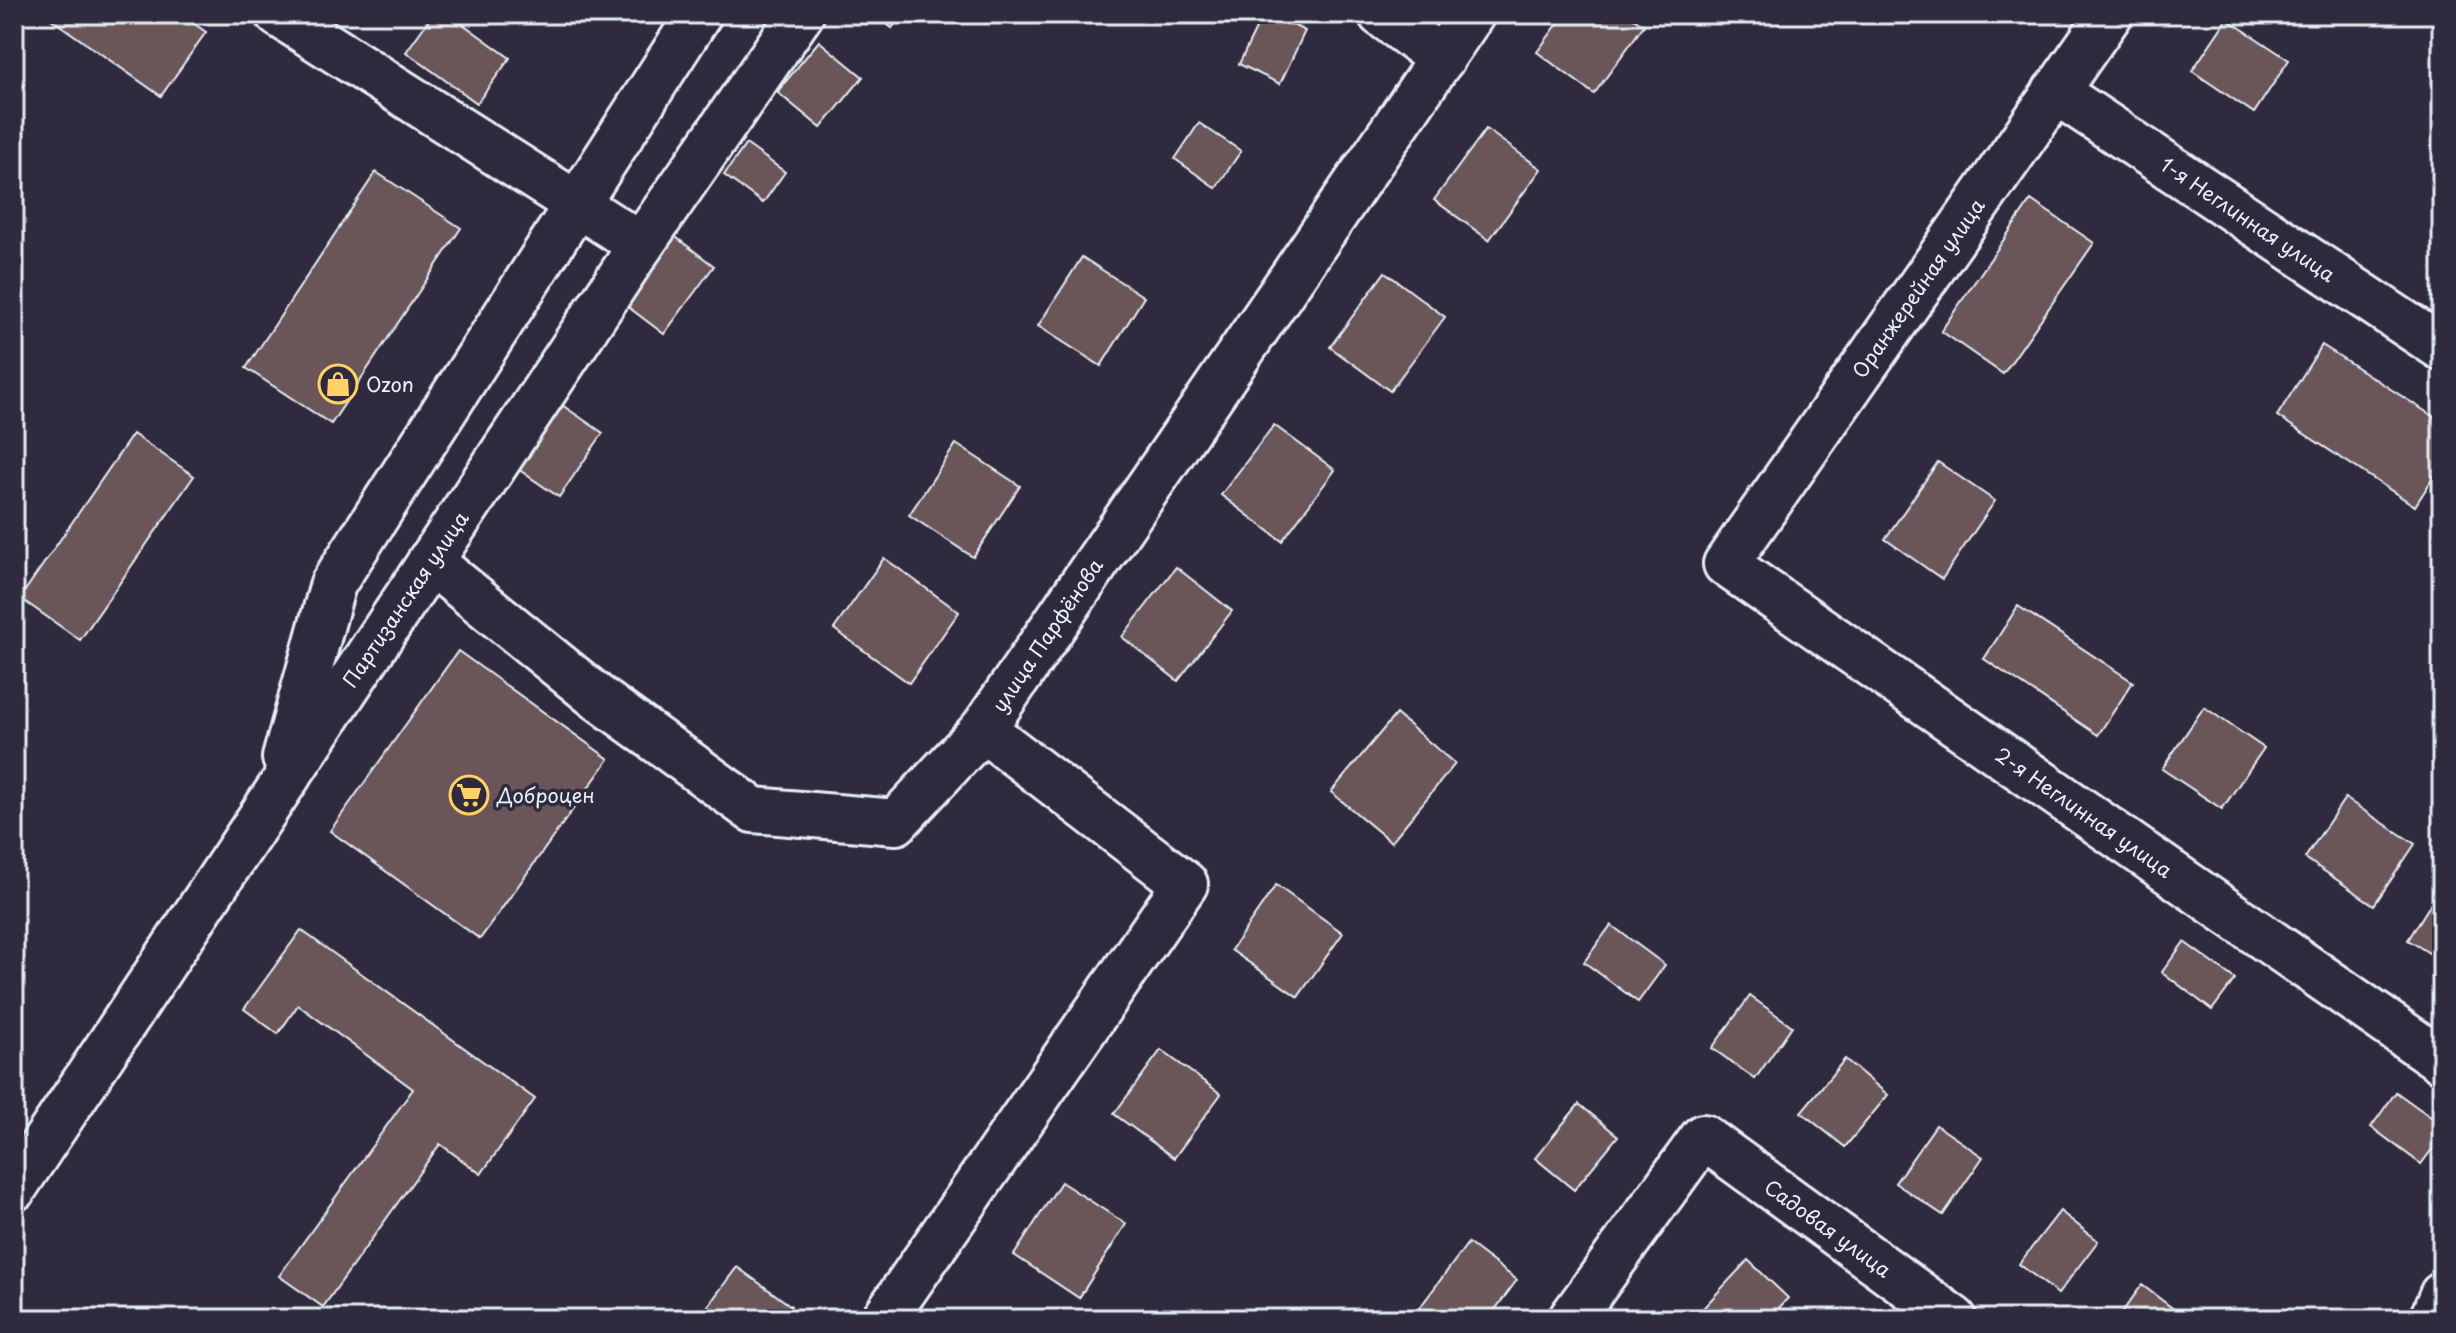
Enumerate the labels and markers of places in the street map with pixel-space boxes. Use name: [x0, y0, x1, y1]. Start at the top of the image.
shop icon: Ozon: [317, 363, 359, 405]
place label: Ozon: [366, 369, 414, 399]
supermarket icon: Доброцен: [448, 774, 490, 816]
place label: Доброцен: [496, 780, 595, 810]

